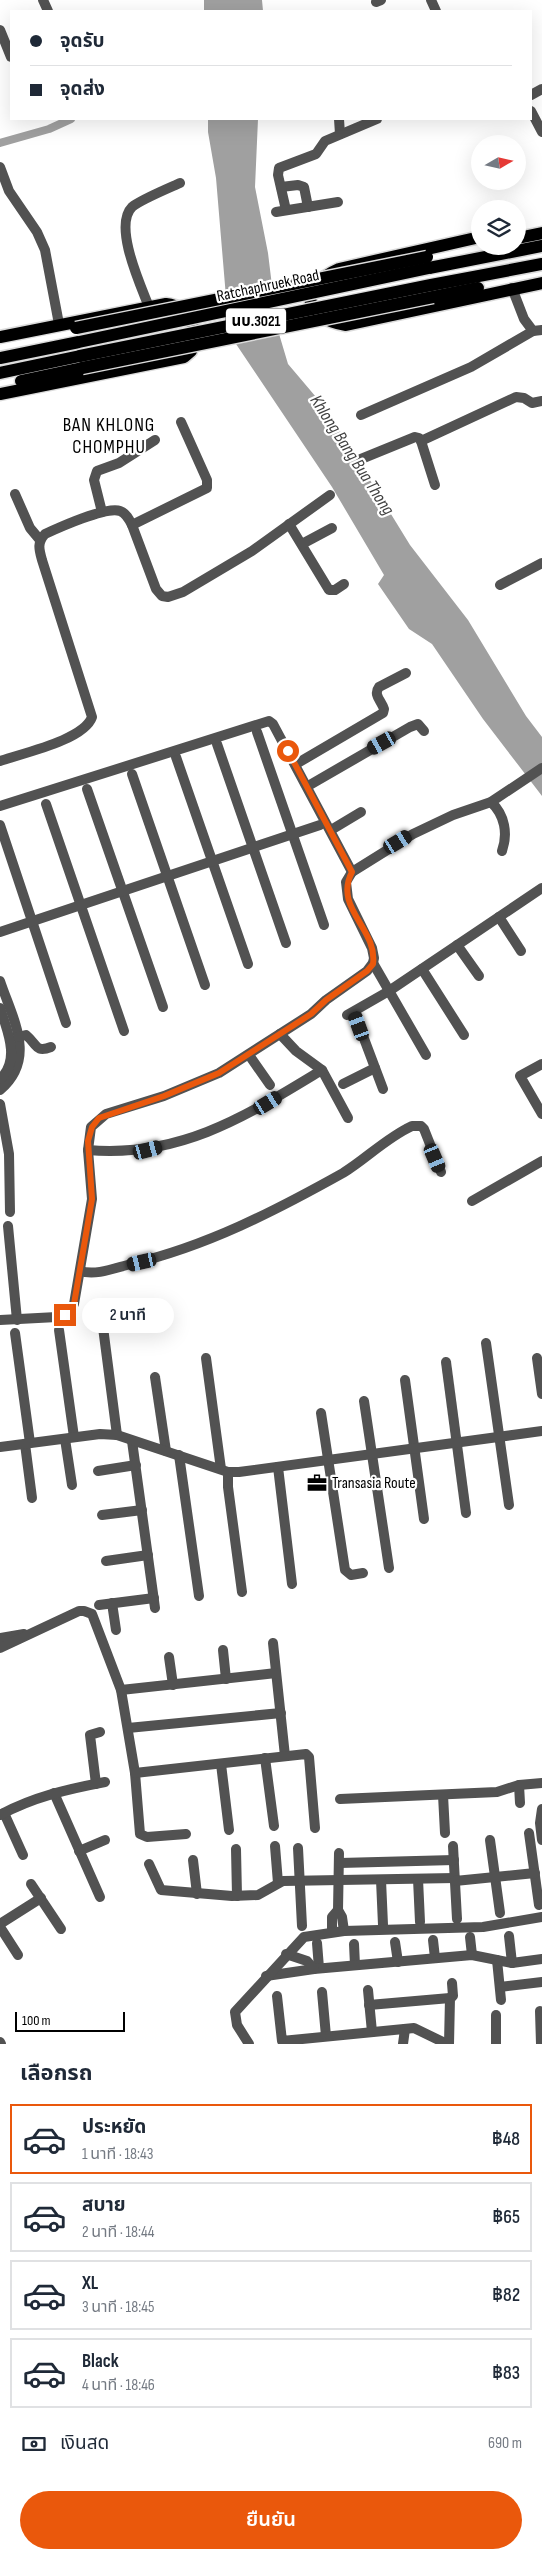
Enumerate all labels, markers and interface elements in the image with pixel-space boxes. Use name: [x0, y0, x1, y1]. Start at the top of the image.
text: จุดรับ: [60, 30, 105, 53]
text: จุดส่ง: [60, 78, 105, 101]
north arrow: [471, 135, 526, 190]
map controls: [471, 135, 526, 255]
button: layers: [471, 200, 526, 255]
street label: Ratchaphruek Road: [215, 266, 321, 306]
road number: นบ.3021: [226, 308, 286, 334]
water label: Khlong Bang Bua Thong: [305, 391, 399, 519]
district label: BAN KHLONG CHOMPHU: [63, 414, 155, 459]
car: [365, 729, 398, 757]
route start: [277, 740, 299, 762]
car: [381, 828, 414, 856]
car: [346, 1009, 371, 1043]
car: [251, 1089, 284, 1117]
car: [131, 1139, 164, 1161]
car: [422, 1141, 447, 1175]
car: [125, 1251, 158, 1273]
callout: 2 นาที: [82, 1298, 175, 1332]
route end: [54, 1304, 76, 1326]
text: 2 นาที: [110, 1306, 146, 1325]
office icon: Transasia Route: [306, 1472, 328, 1494]
place label: Transasia Route: [332, 1474, 416, 1493]
scale bar: [15, 2009, 125, 2032]
text: 100 m: [22, 2012, 51, 2029]
text: เลือกรถ: [20, 2060, 93, 2087]
text: ประหยัด: [82, 2116, 146, 2139]
icon: car: [22, 2117, 67, 2162]
text: ฿48: [492, 2128, 520, 2151]
text: 1 นาที · 18:43: [82, 2145, 154, 2164]
text: สบาย: [82, 2194, 126, 2217]
icon: car: [22, 2195, 67, 2240]
text: ฿65: [492, 2206, 520, 2229]
text: 2 นาที · 18:44: [82, 2223, 155, 2242]
text: XL: [82, 2272, 98, 2295]
icon: car: [22, 2273, 67, 2318]
text: ฿82: [492, 2284, 520, 2307]
text: 3 นาที · 18:45: [82, 2298, 154, 2317]
text: Black: [82, 2350, 119, 2373]
icon: car: [22, 2351, 67, 2396]
text: ฿83: [492, 2362, 520, 2385]
text: 4 นาที · 18:46: [82, 2376, 155, 2395]
icon: cash: [20, 2430, 48, 2458]
text: เงินสด: [60, 2432, 109, 2455]
text: 690 m: [488, 2434, 522, 2453]
button: ยืนยัน: [20, 2491, 522, 2549]

